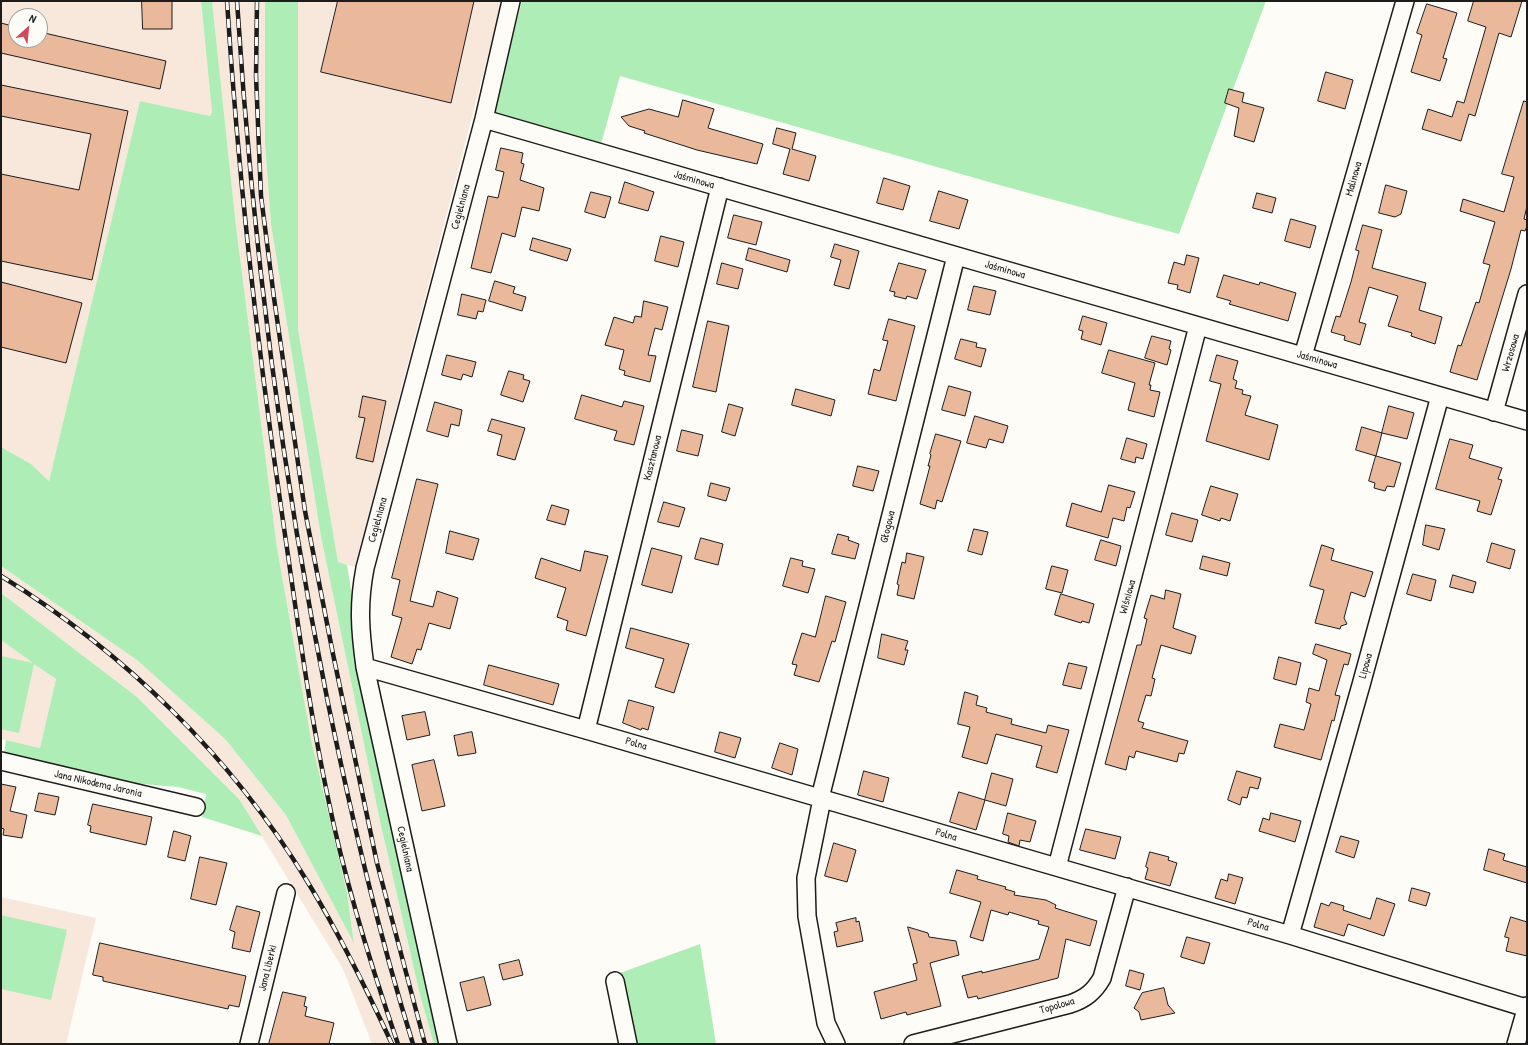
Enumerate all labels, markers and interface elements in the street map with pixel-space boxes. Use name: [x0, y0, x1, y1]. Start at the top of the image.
north arrow: [8, 8, 48, 48]
text: N: [27, 11, 39, 26]
street label: Malinowa: [1343, 160, 1365, 198]
street label: Jaśminowa: [672, 168, 716, 192]
street label: Cegielniana: [449, 183, 473, 231]
street label: Jaśminowa: [983, 258, 1027, 282]
street label: Wrzosowa: [1499, 333, 1523, 373]
street label: Jaśminowa: [1295, 348, 1339, 372]
street label: Kasztanowa: [641, 434, 665, 482]
street label: Cegielniana: [366, 496, 390, 544]
street label: Głogowa: [878, 510, 898, 544]
street label: Wiśniowa: [1117, 579, 1139, 615]
street label: Lipowa: [1356, 652, 1376, 680]
street label: Polna: [624, 735, 648, 753]
street label: Jana Nikodema Jaronia: [53, 768, 143, 800]
street label: Cegielniana: [394, 825, 416, 873]
street label: Polna: [934, 826, 958, 844]
street label: Polna: [1246, 916, 1270, 934]
street label: Jana Liberki: [256, 944, 280, 992]
street label: Topolowa: [1038, 995, 1076, 1017]

